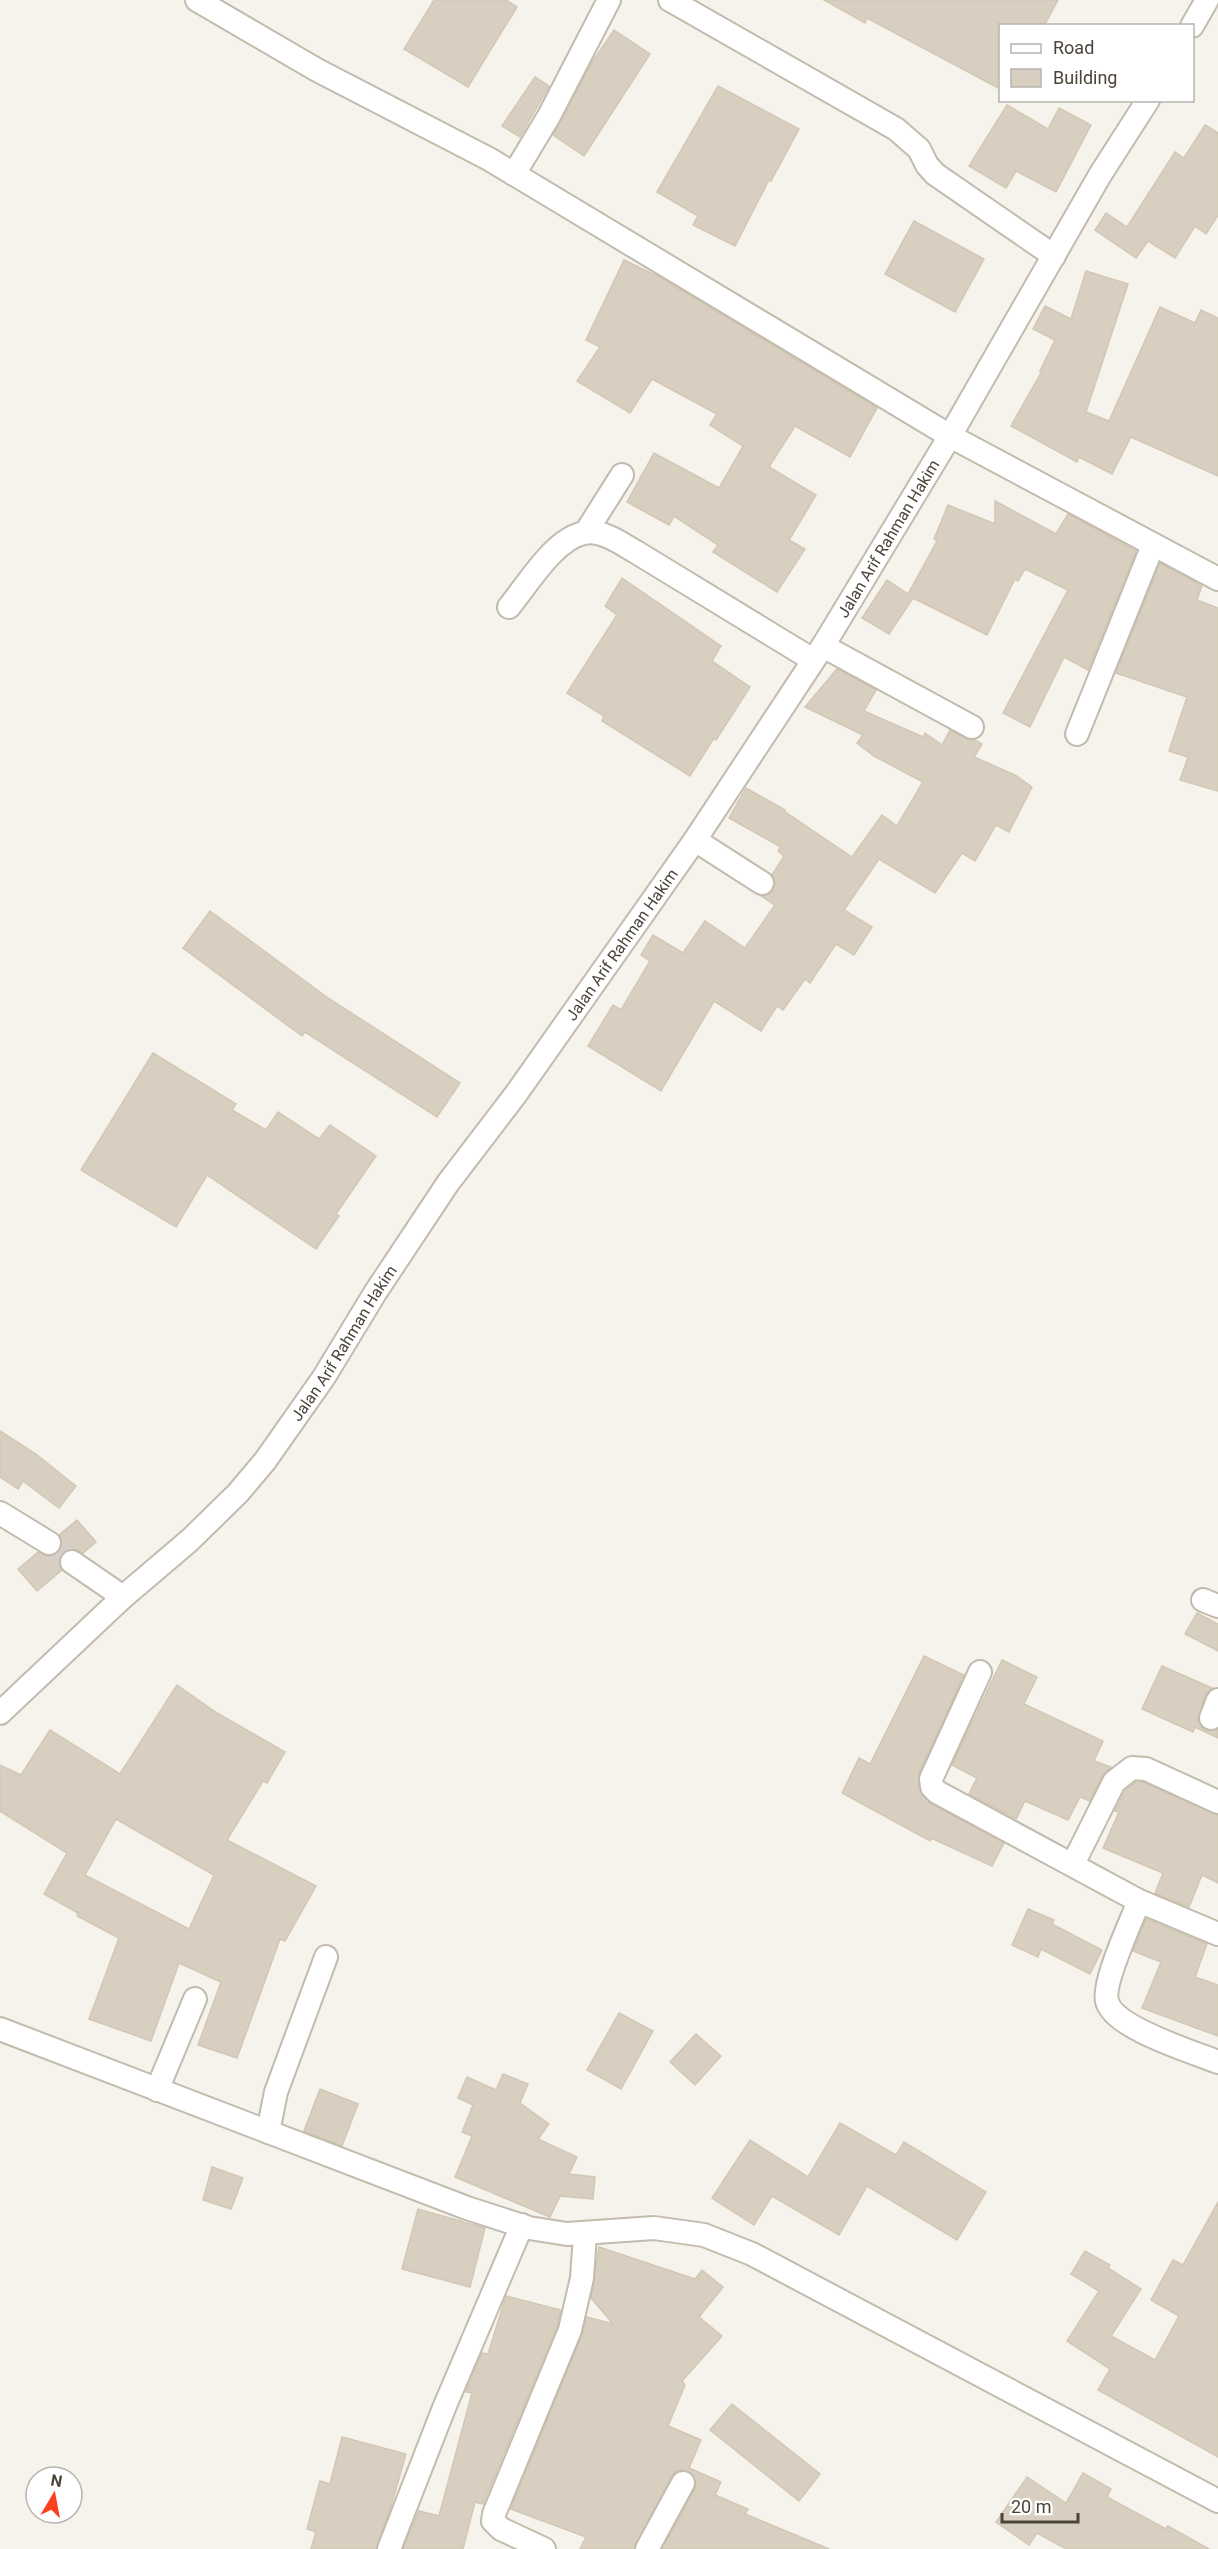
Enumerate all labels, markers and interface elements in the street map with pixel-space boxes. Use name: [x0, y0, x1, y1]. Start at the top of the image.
legend: [999, 24, 1194, 102]
text: Road: [1053, 37, 1094, 58]
text: Building: [1053, 67, 1117, 88]
street label: Jalan Arif Rahman Hakim: [833, 456, 944, 621]
street label: Jalan Arif Rahman Hakim: [562, 865, 682, 1024]
street label: Jalan Arif Rahman Hakim: [287, 1262, 401, 1425]
north arrow: [24, 2465, 84, 2525]
text: N: [49, 2470, 64, 2491]
scale bar: [1002, 2486, 1078, 2524]
text: 20 m: [1011, 2496, 1051, 2517]

